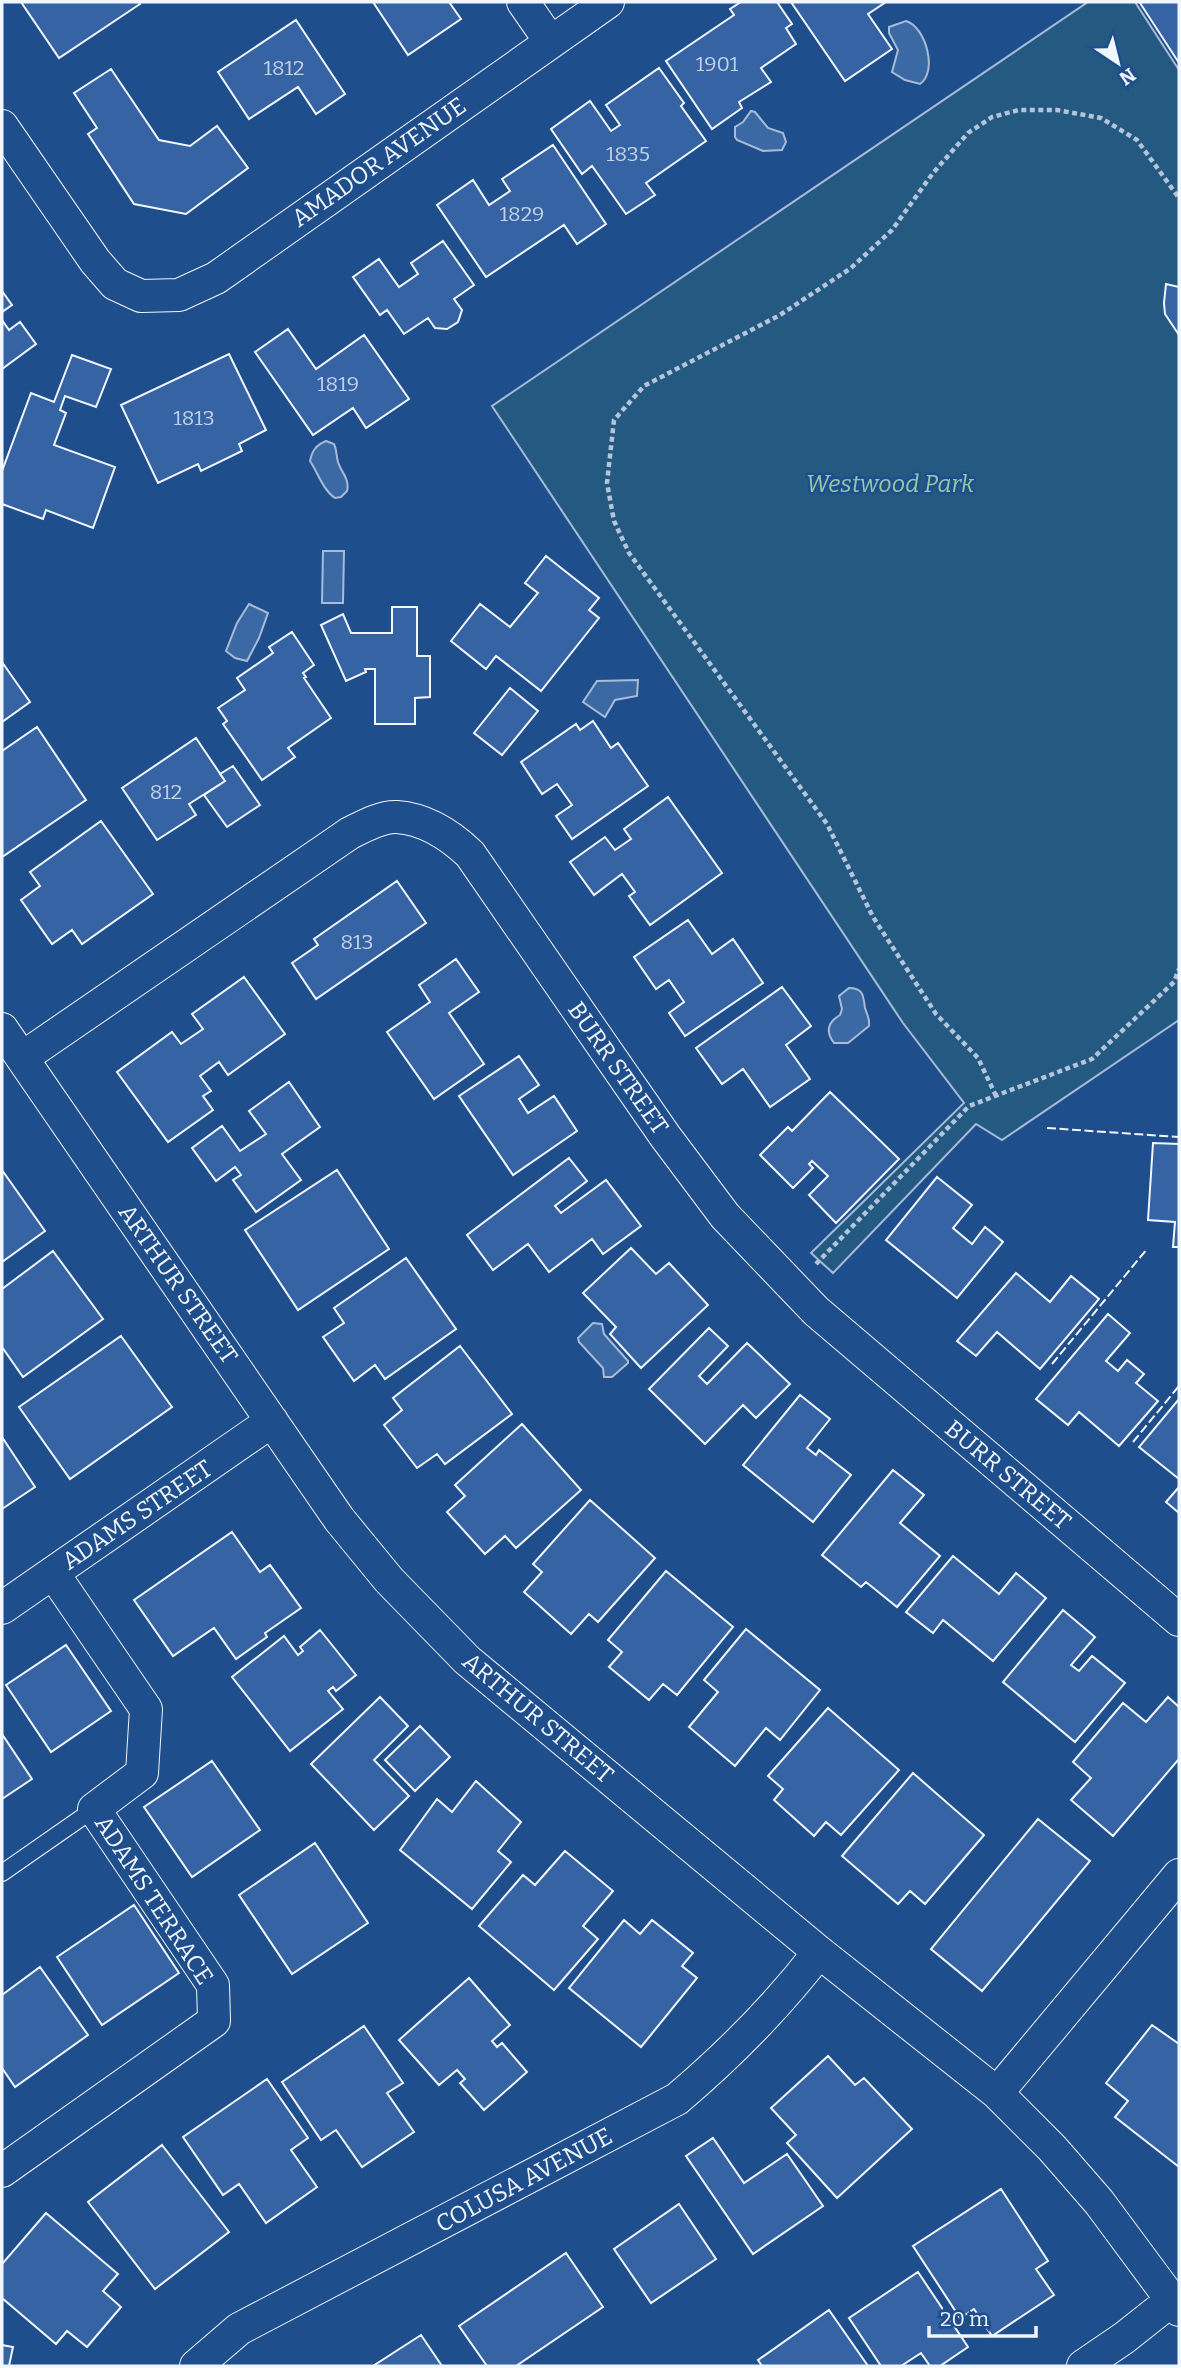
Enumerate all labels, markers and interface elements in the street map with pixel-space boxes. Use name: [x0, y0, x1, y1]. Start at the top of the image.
north arrow: [1083, 28, 1153, 98]
house number: 1901: [696, 51, 739, 77]
house number: 1812: [263, 55, 305, 81]
text: N: [1115, 63, 1140, 90]
street label: AMADOR AVENUE: [286, 91, 472, 233]
house number: 1835: [606, 141, 650, 167]
house number: 1829: [500, 201, 544, 227]
house number: 1819: [317, 371, 359, 397]
house number: 1813: [173, 405, 215, 431]
park label: Westwood Park: [806, 470, 975, 498]
house number: 812: [150, 779, 182, 805]
house number: 813: [340, 929, 374, 955]
street label: BURR STREET: [562, 996, 674, 1140]
street label: ARTHUR STREET: [113, 1199, 243, 1369]
street label: BURR STREET: [939, 1414, 1077, 1536]
street label: ADAMS STREET: [57, 1454, 217, 1576]
street label: ARTHUR STREET: [457, 1647, 619, 1789]
street label: ADAMS TERRACE: [89, 1810, 219, 1990]
street label: COLUSA AVENUE: [431, 2122, 617, 2238]
scale bar: [929, 2294, 1036, 2338]
text: 20 m: [940, 2306, 989, 2332]

